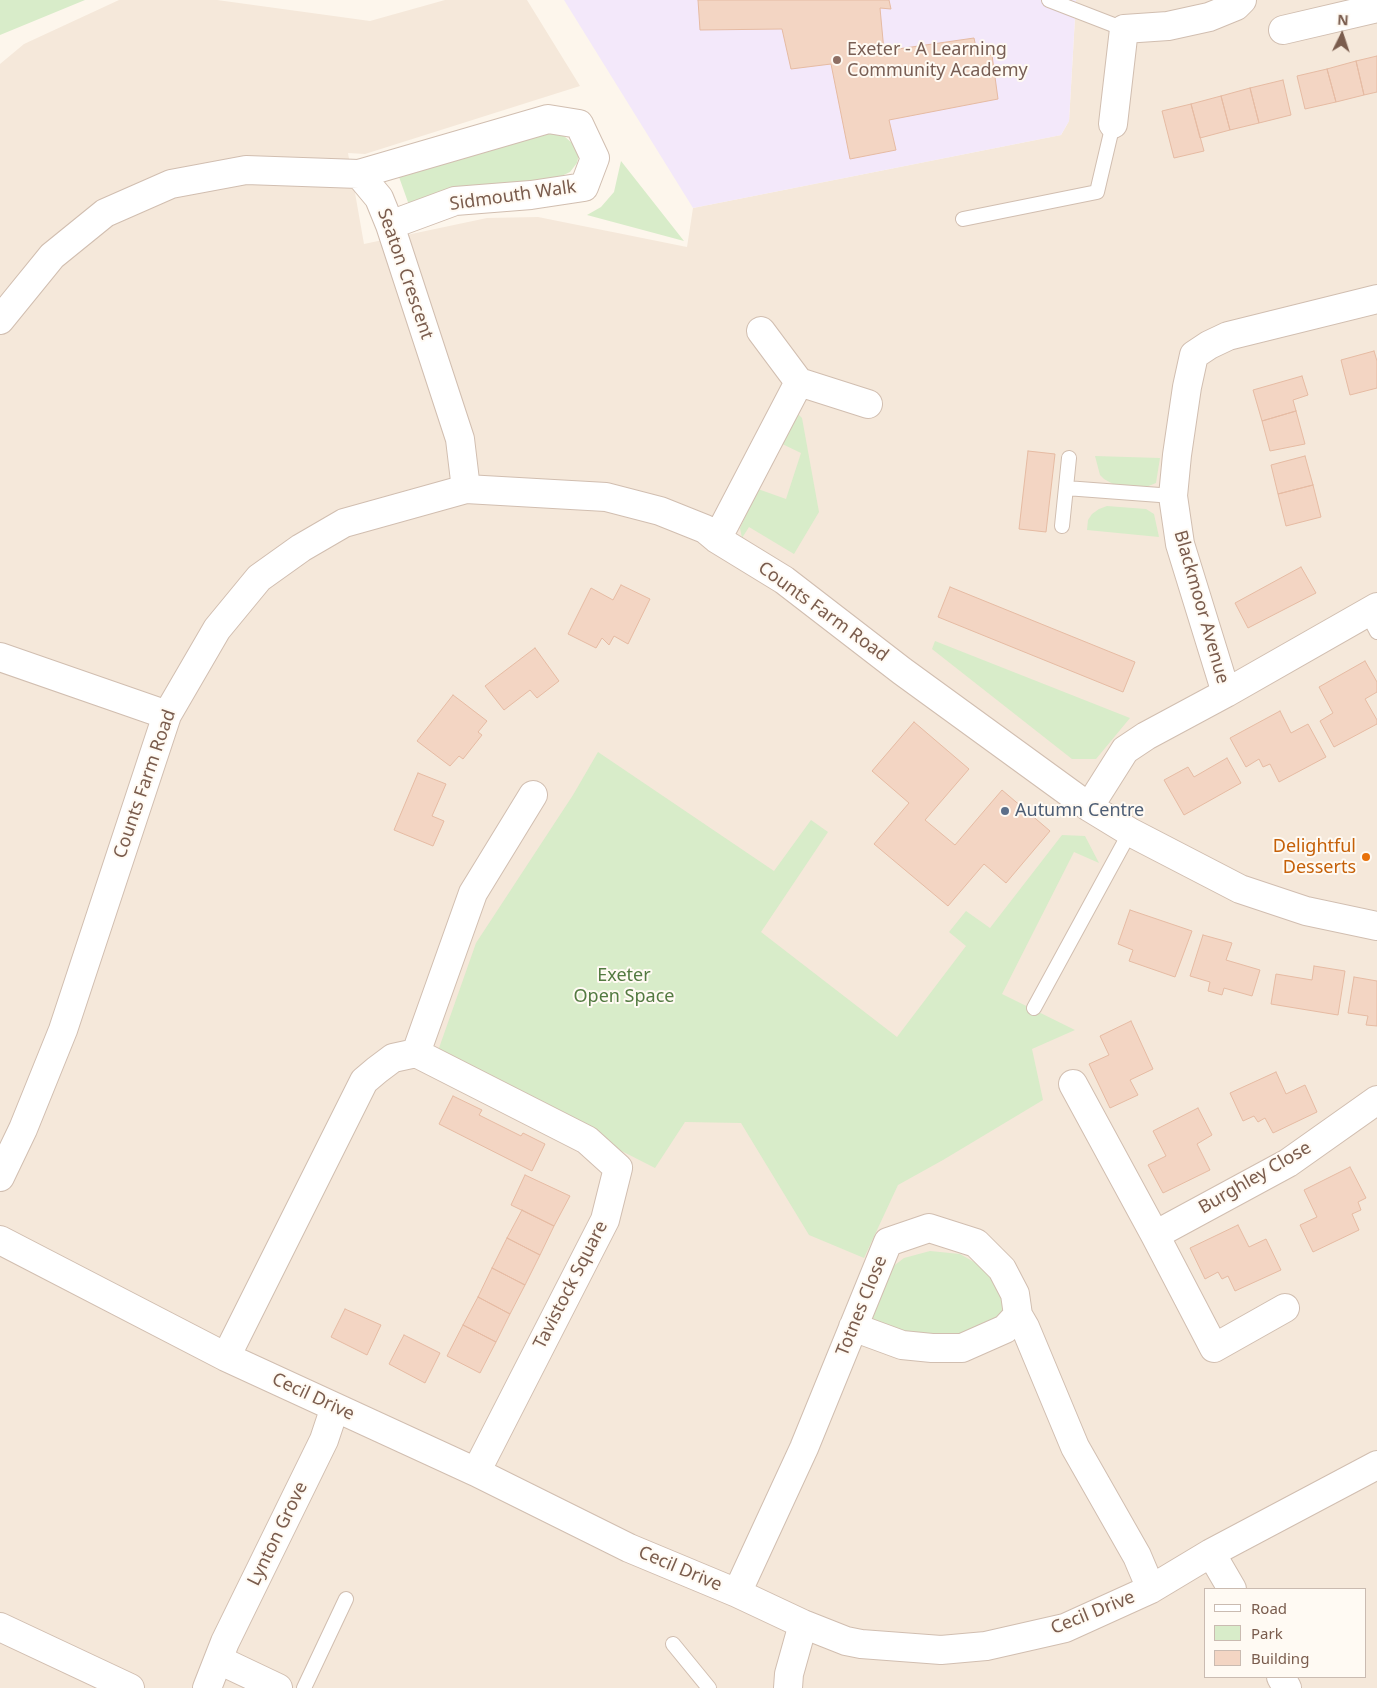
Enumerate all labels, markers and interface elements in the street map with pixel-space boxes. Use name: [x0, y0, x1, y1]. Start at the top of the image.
north arrow: [1317, 10, 1367, 60]
text: N: [1337, 10, 1349, 29]
place label: Exeter - A Learning Community Academy: [847, 39, 1028, 82]
marker: Exeter - A Learning Community Academy: [831, 54, 843, 66]
street label: Sidmouth Walk: [448, 176, 578, 216]
street label: Seaton Crescent: [372, 206, 438, 342]
street label: Blackmoor Avenue: [1169, 528, 1233, 686]
street label: Counts Farm Road: [754, 557, 892, 667]
street label: Counts Farm Road: [109, 707, 181, 861]
place label: Autumn Centre: [1015, 800, 1144, 822]
marker: Autumn Centre: [999, 805, 1011, 817]
place label: Delightful Desserts: [1273, 836, 1356, 879]
marker: Delightful Desserts: [1360, 851, 1372, 863]
park label: Exeter Open Space: [574, 965, 674, 1008]
street label: Burghley Close: [1195, 1137, 1315, 1219]
street label: Tavistock Square: [529, 1217, 613, 1353]
street label: Totnes Close: [832, 1253, 892, 1359]
street label: Cecil Drive: [268, 1368, 358, 1426]
street label: Lynton Grove: [244, 1479, 312, 1589]
street label: Cecil Drive: [635, 1542, 725, 1596]
street label: Cecil Drive: [1048, 1586, 1138, 1640]
legend: [1204, 1588, 1367, 1678]
text: Road: [1251, 1598, 1287, 1618]
text: Park: [1251, 1623, 1283, 1643]
text: Building: [1251, 1648, 1309, 1668]

